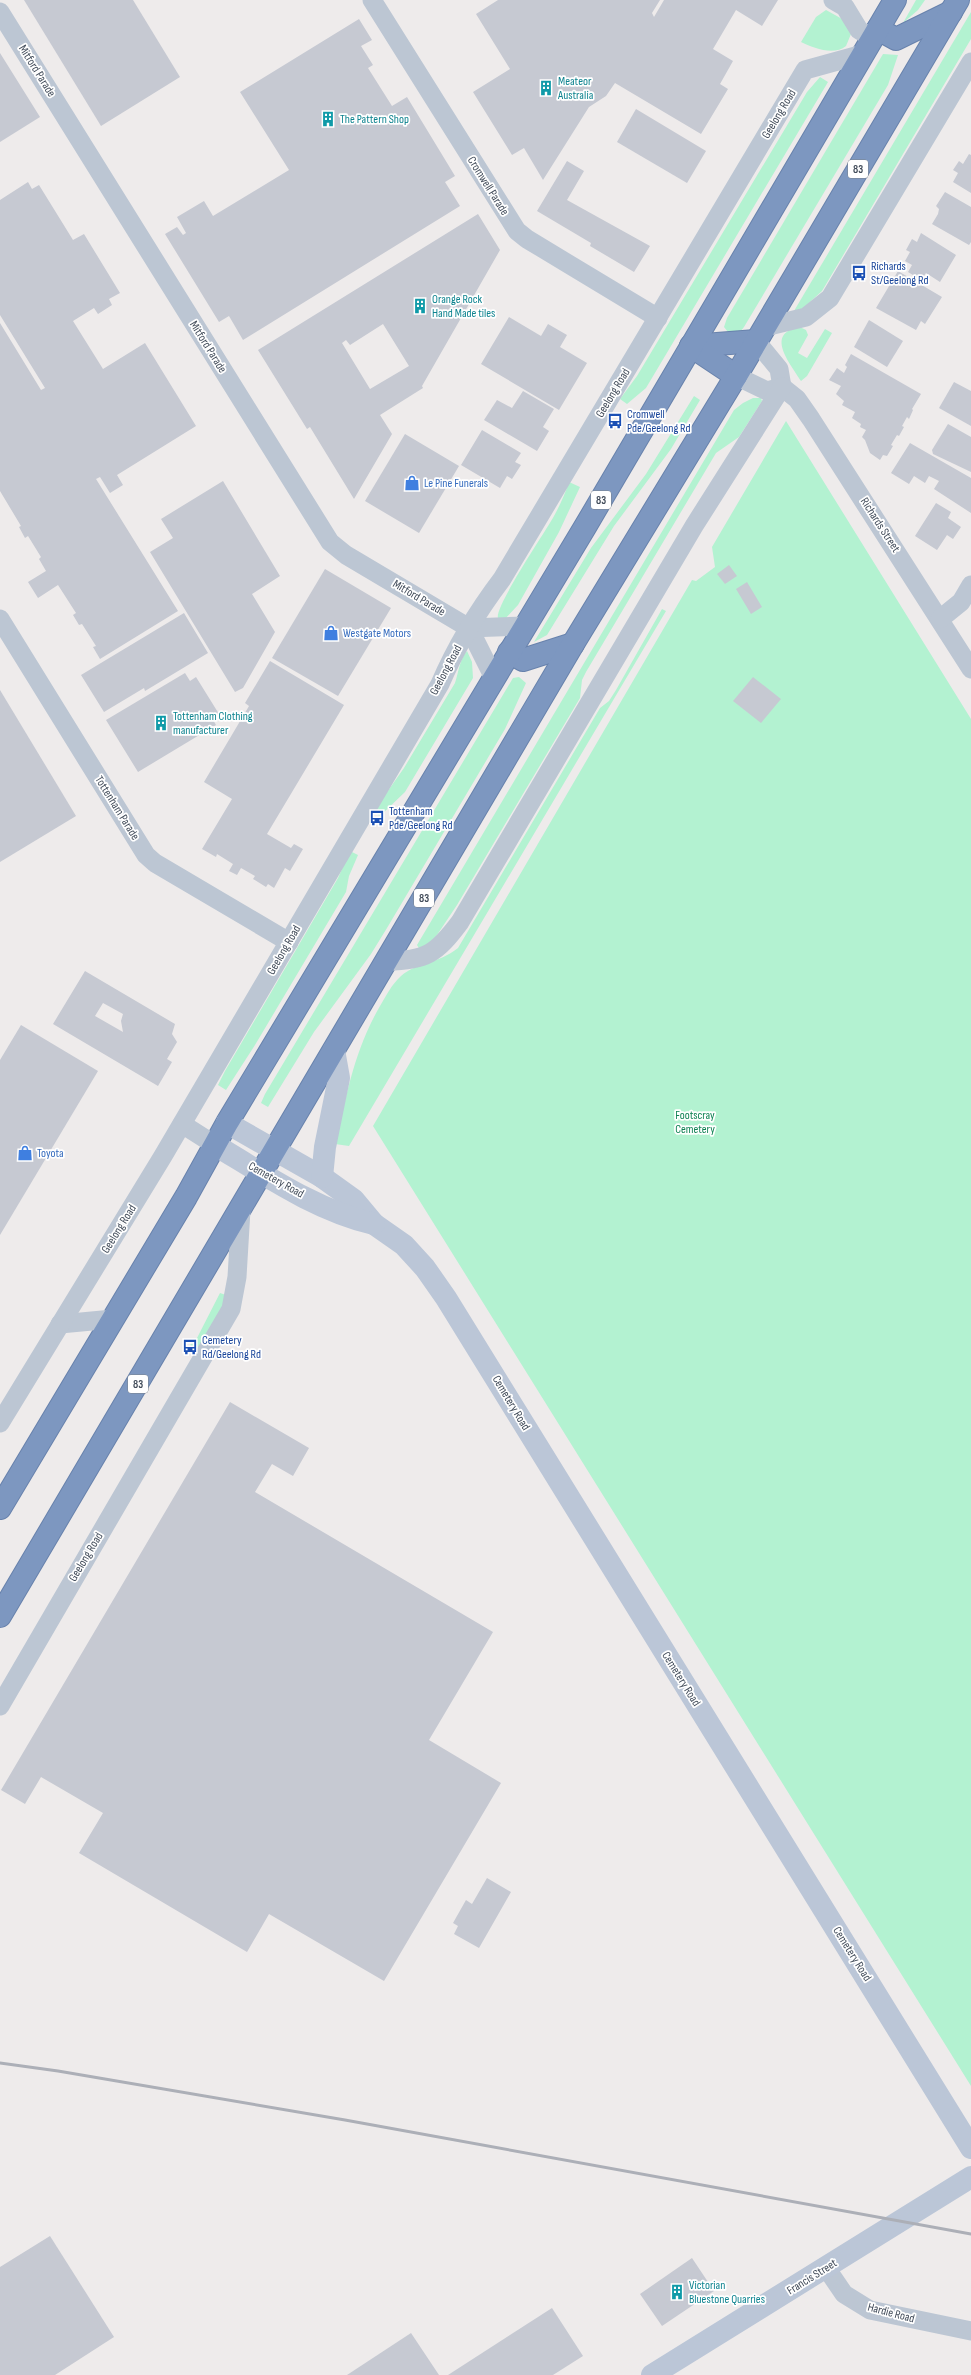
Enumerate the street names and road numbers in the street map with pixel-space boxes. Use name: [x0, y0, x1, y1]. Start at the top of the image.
street label: Mitford Parade: [15, 42, 59, 100]
street label: Geelong Road: [758, 87, 800, 141]
street label: Cromwell Parade: [464, 154, 512, 218]
road number: 83: [848, 160, 868, 178]
street label: Mitford Parade: [186, 318, 230, 376]
street label: Geelong Road: [592, 366, 634, 420]
road number: 83: [591, 491, 611, 509]
street label: Richards Street: [857, 495, 903, 555]
street label: Mitford Parade: [390, 576, 448, 620]
street label: Geelong Road: [427, 642, 465, 698]
street label: Tottenham Parade: [91, 773, 143, 843]
road number: 83: [414, 889, 434, 907]
street label: Geelong Road: [264, 923, 304, 977]
street label: Cemetery Road: [245, 1159, 307, 1201]
street label: Geelong Road: [98, 1202, 140, 1256]
street label: Cemetery Road: [489, 1373, 533, 1433]
road number: 83: [128, 1375, 148, 1393]
street label: Geelong Road: [65, 1530, 107, 1584]
street label: Cemetery Road: [658, 1649, 704, 1709]
street label: Cemetery Road: [829, 1924, 875, 1984]
street label: Francis Street: [784, 2256, 840, 2298]
street label: Hardie Road: [866, 2300, 916, 2326]

